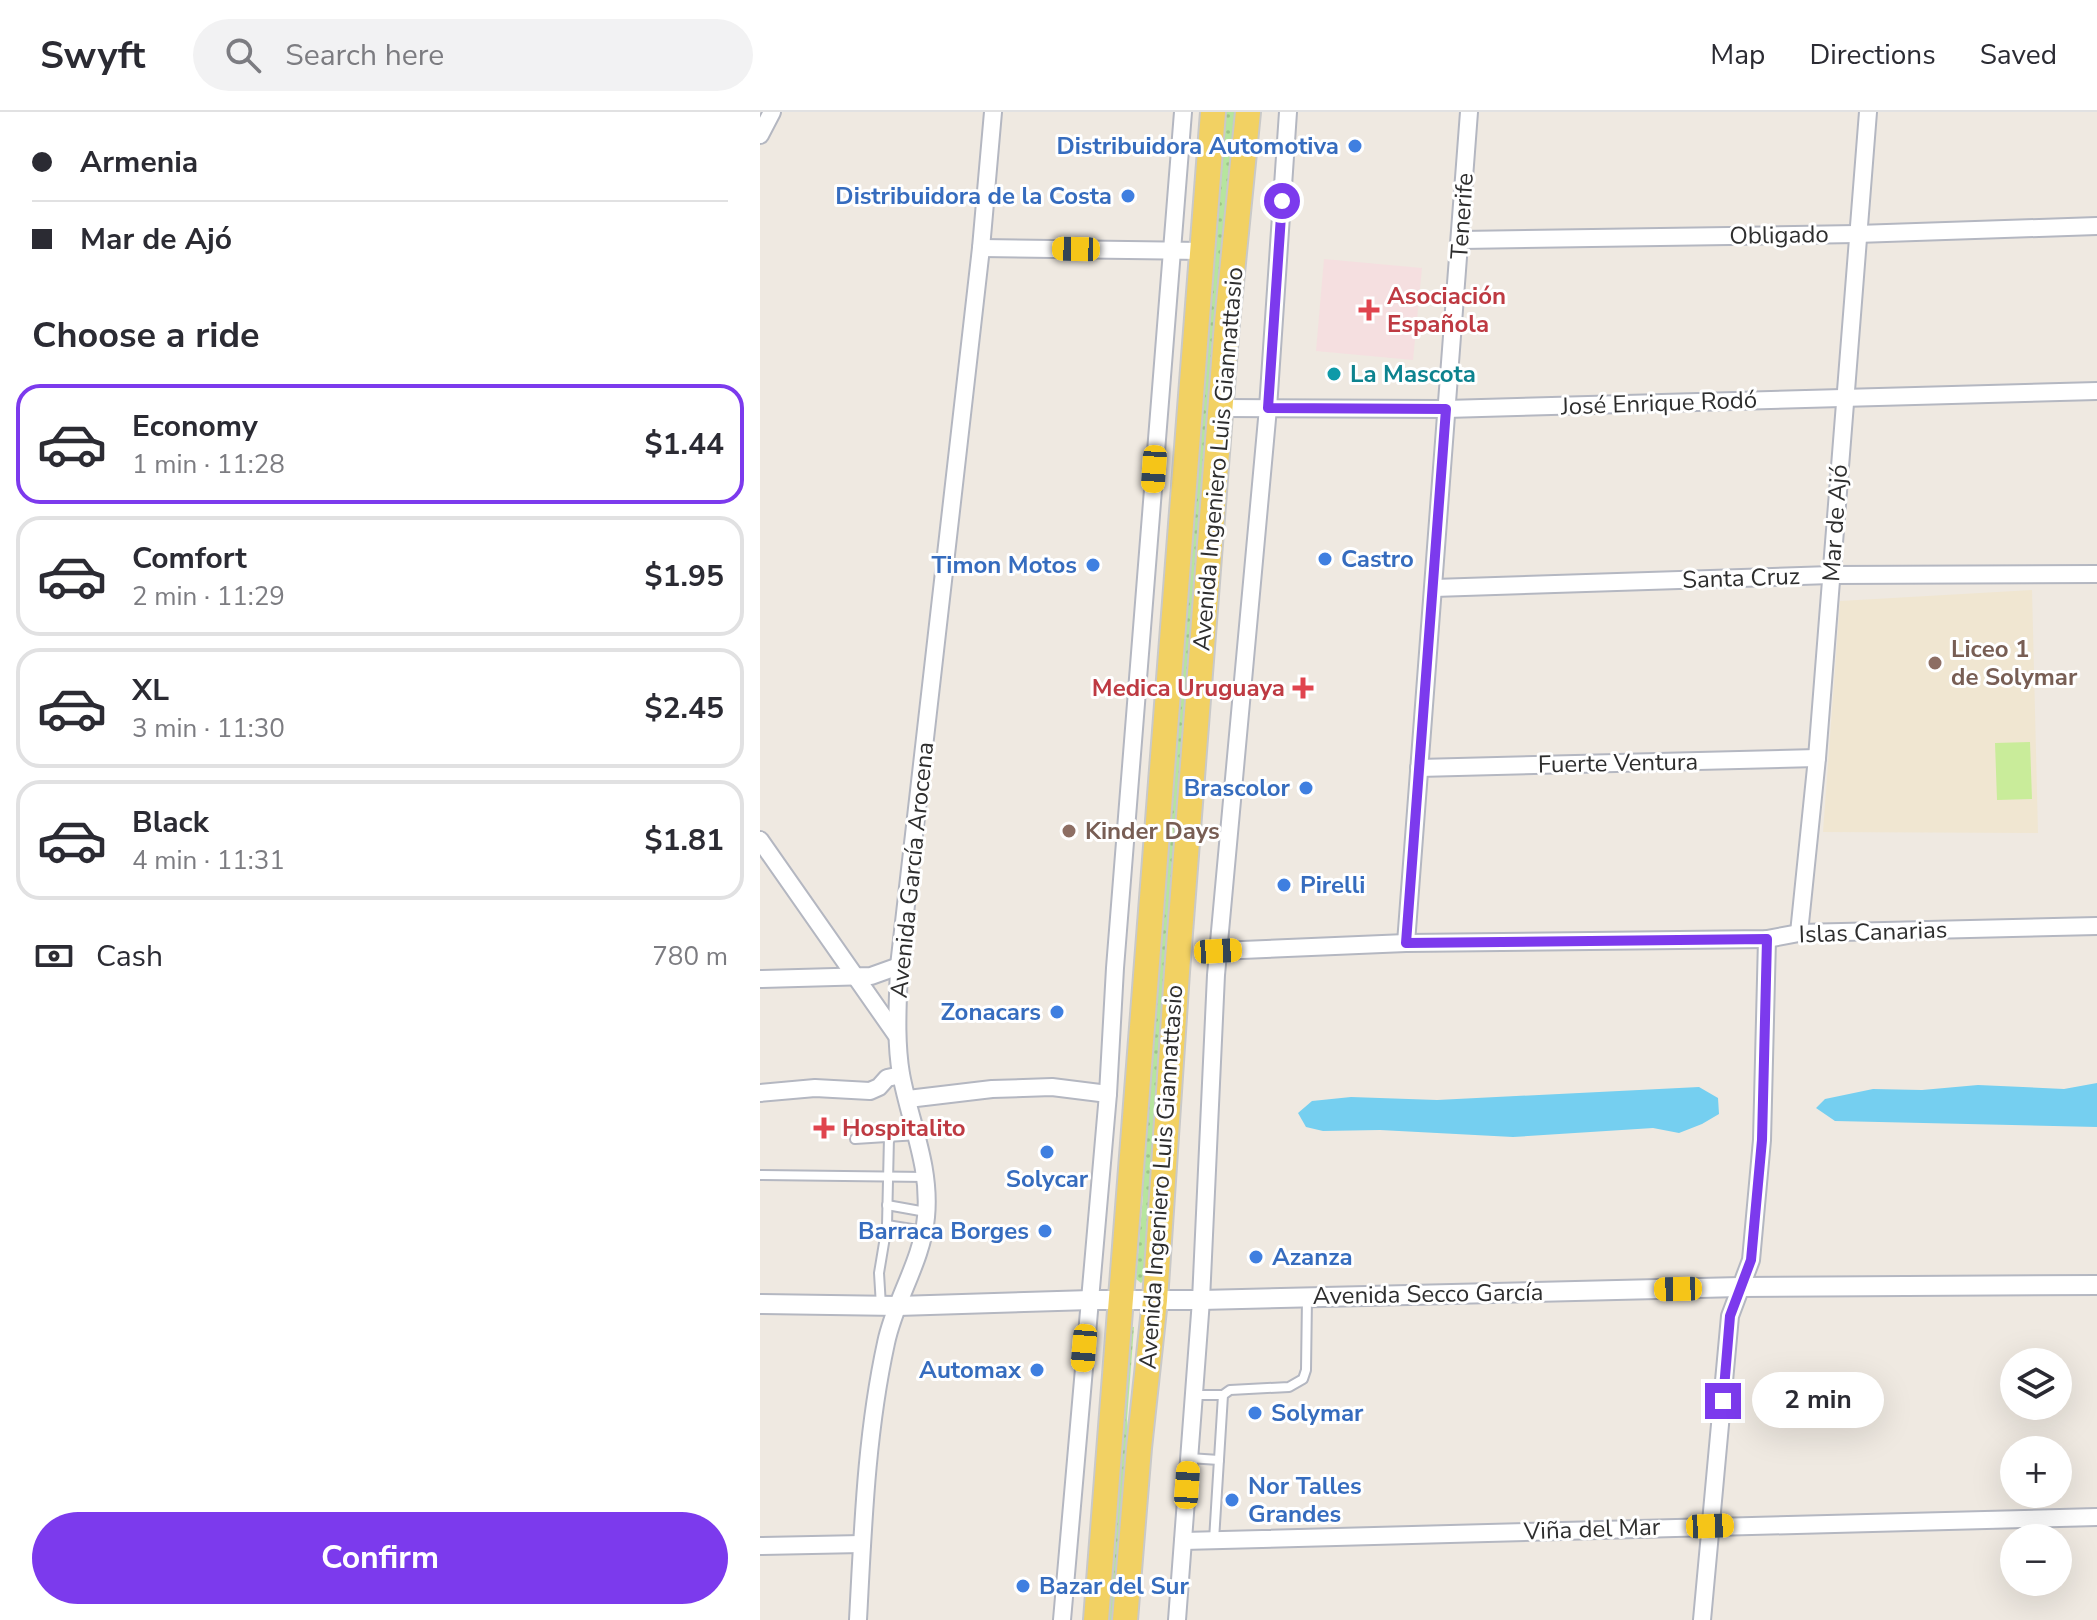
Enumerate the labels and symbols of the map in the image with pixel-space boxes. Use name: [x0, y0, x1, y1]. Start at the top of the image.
place label: Distribuidora Automotiva: [1056, 130, 1339, 162]
marker: Distribuidora Automotiva: [1346, 137, 1364, 155]
street label: Tenerife: [1443, 172, 1481, 260]
place label: Distribuidora de la Costa: [835, 180, 1112, 212]
route start: [1264, 183, 1300, 219]
marker: Distribuidora de la Costa: [1119, 187, 1137, 205]
street label: Obligado: [1729, 218, 1829, 252]
car: [1052, 237, 1100, 261]
street label: Avenida Ingeniero Luis Giannattasio: [1185, 266, 1251, 652]
place label: Asociación Española: [1387, 280, 1506, 340]
marker: Asociación Española: [1358, 299, 1380, 321]
place label: La Mascota: [1350, 358, 1476, 390]
marker: La Mascota: [1325, 365, 1343, 383]
street label: José Enrique Rodó: [1559, 384, 1758, 422]
car: [1140, 444, 1168, 494]
street label: Mar de Ajó: [1815, 463, 1855, 583]
place label: Castro: [1341, 543, 1414, 575]
place label: Timon Motos: [931, 549, 1077, 581]
marker: Castro: [1316, 550, 1334, 568]
marker: Timon Motos: [1084, 556, 1102, 574]
street label: Santa Cruz: [1682, 560, 1800, 596]
place label: Liceo 1 de Solymar: [1951, 633, 2078, 693]
marker: Liceo 1 de Solymar: [1926, 654, 1944, 672]
place label: Medica Uruguaya: [1092, 672, 1285, 704]
marker: Medica Uruguaya: [1292, 677, 1314, 699]
street label: Avenida García Arocena: [883, 740, 941, 1000]
street label: Fuerte Ventura: [1538, 746, 1698, 780]
place label: Brascolor: [1184, 772, 1291, 804]
marker: Brascolor: [1297, 779, 1315, 797]
place label: Kinder Days: [1085, 815, 1220, 847]
marker: Kinder Days: [1060, 822, 1078, 840]
place label: Pirelli: [1300, 869, 1365, 901]
marker: Pirelli: [1275, 876, 1293, 894]
street label: Islas Canarias: [1798, 913, 1948, 951]
car: [1193, 938, 1243, 964]
street label: Avenida Ingeniero Luis Giannattasio: [1132, 984, 1190, 1370]
place label: Zonacars: [940, 996, 1041, 1028]
marker: Zonacars: [1048, 1003, 1066, 1021]
place label: Hospitalito: [842, 1112, 966, 1144]
marker: Hospitalito: [813, 1117, 835, 1139]
marker: Solycar: [1038, 1143, 1056, 1161]
place label: Solycar: [1006, 1163, 1089, 1195]
place label: Barraca Borges: [858, 1215, 1029, 1247]
marker: Barraca Borges: [1036, 1222, 1054, 1240]
place label: Azanza: [1272, 1241, 1353, 1273]
marker: Azanza: [1247, 1248, 1265, 1266]
street label: Avenida Secco García: [1312, 1276, 1544, 1312]
car: [1654, 1277, 1702, 1301]
car: [1070, 1323, 1098, 1373]
place label: Automax: [919, 1354, 1022, 1386]
marker: Automax: [1028, 1361, 1046, 1379]
callout: 2 min: [1751, 1373, 1883, 1429]
route end: [1705, 1383, 1741, 1419]
place label: Solymar: [1271, 1397, 1364, 1429]
marker: Solymar: [1246, 1404, 1264, 1422]
car: [1173, 1460, 1201, 1510]
place label: Nor Talles Grandes: [1248, 1470, 1362, 1530]
marker: Nor Talles Grandes: [1223, 1491, 1241, 1509]
street label: Viña del Mar: [1522, 1511, 1661, 1547]
car: [1686, 1513, 1734, 1539]
place label: Bazar del Sur: [1039, 1570, 1189, 1602]
marker: Bazar del Sur: [1014, 1577, 1032, 1595]

